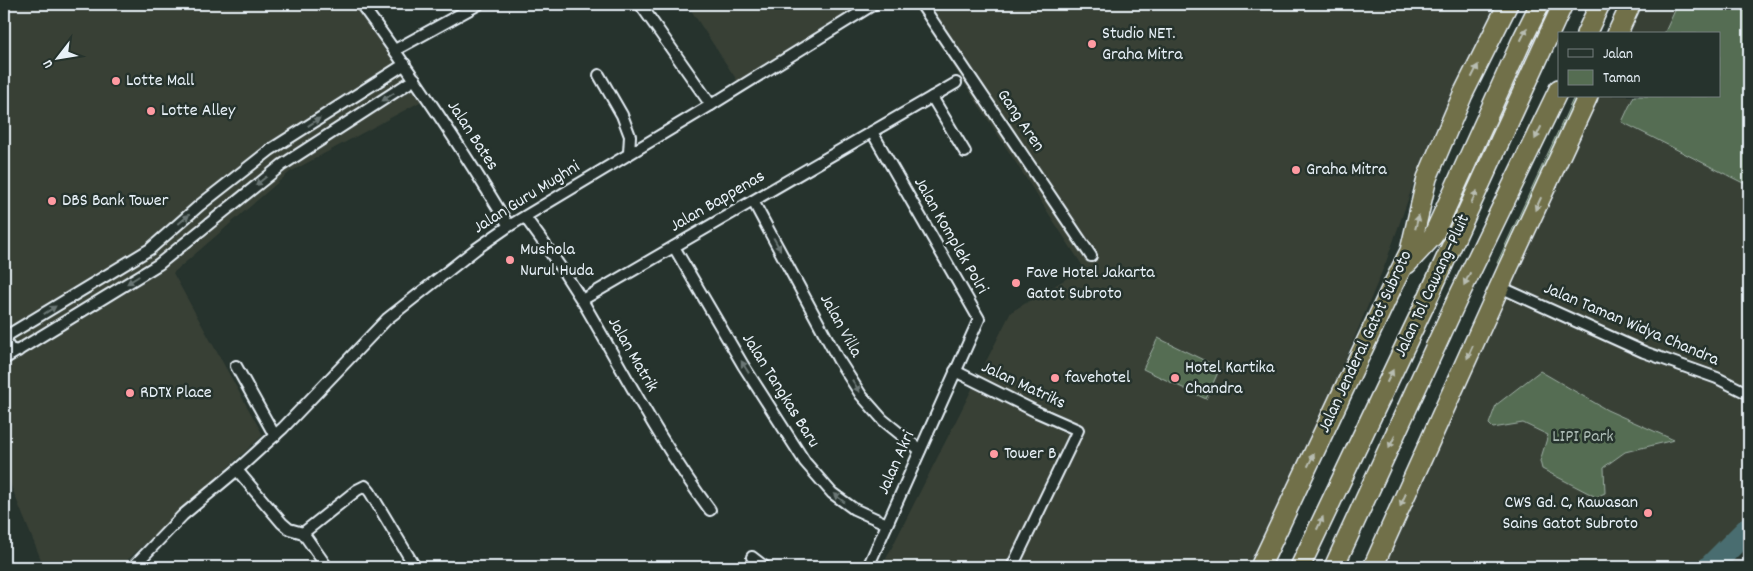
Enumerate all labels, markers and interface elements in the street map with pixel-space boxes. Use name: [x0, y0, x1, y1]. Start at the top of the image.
place label: Studio NET. Graha Mitra: [1102, 22, 1183, 68]
one-way arrow: [1521, 27, 1529, 41]
north arrow: [32, 32, 82, 82]
legend: [1558, 32, 1720, 98]
marker: Studio NET. Graha Mitra: [1086, 38, 1098, 50]
text: Jalan: [1603, 44, 1633, 66]
text: U: [38, 55, 59, 72]
one-way arrow: [1471, 64, 1479, 78]
text: Taman: [1603, 68, 1640, 90]
place label: Lotte Mall: [126, 69, 195, 94]
marker: Lotte Mall: [110, 75, 122, 87]
street label: Gang Aren: [990, 85, 1050, 157]
one-way arrow: [381, 92, 394, 102]
street label: Jalan Bates: [440, 96, 504, 176]
place label: Lotte Alley: [161, 99, 236, 124]
marker: Lotte Alley: [145, 105, 157, 117]
one-way arrow: [307, 118, 321, 127]
one-way arrow: [1534, 126, 1542, 140]
street label: Jalan Guru Mughni: [469, 155, 585, 241]
place label: Graha Mitra: [1306, 158, 1387, 183]
marker: Graha Mitra: [1290, 164, 1302, 176]
street label: Jalan Bappenas: [666, 165, 770, 239]
street label: Jalan Komplek Polri: [906, 173, 994, 299]
one-way arrow: [255, 176, 268, 187]
place label: DBS Bank Tower: [62, 189, 169, 214]
one-way arrow: [1470, 190, 1478, 205]
marker: DBS Bank Tower: [46, 195, 58, 207]
one-way arrow: [1533, 197, 1541, 211]
street label: Jalan Tol Cawang–Pluit: [1389, 210, 1477, 361]
one-way arrow: [177, 213, 189, 225]
one-way arrow: [1413, 215, 1421, 230]
one-way arrow: [773, 236, 781, 251]
place label: Mushola Nurul Huda: [520, 238, 594, 284]
street label: Jalan Jenderal Gatot Subroto: [1313, 247, 1419, 437]
marker: Mushola Nurul Huda: [504, 254, 516, 266]
place label: Fave Hotel Jakarta Gatot Subroto: [1026, 261, 1155, 307]
one-way arrow: [1463, 272, 1471, 286]
one-way arrow: [126, 276, 139, 285]
marker: Fave Hotel Jakarta Gatot Subroto: [1010, 277, 1022, 289]
street label: Jalan Taman Widya Chandra: [1539, 277, 1723, 374]
street label: Jalan Villa: [812, 290, 868, 363]
one-way arrow: [43, 306, 56, 315]
street label: Jalan Matrik: [600, 313, 664, 397]
street label: Jalan Tangkas Baru: [735, 329, 825, 453]
one-way arrow: [1466, 345, 1474, 359]
street label: Jalan Matriks: [977, 355, 1069, 417]
place label: Hotel Kartika Chandra: [1185, 356, 1275, 402]
one-way arrow: [740, 361, 749, 374]
place label: favehotel: [1065, 366, 1131, 391]
one-way arrow: [1386, 369, 1394, 383]
marker: favehotel: [1049, 372, 1061, 384]
marker: Hotel Kartika Chandra: [1169, 372, 1181, 384]
one-way arrow: [851, 379, 860, 392]
place label: RDTX Place: [140, 381, 212, 406]
marker: RDTX Place: [124, 387, 136, 399]
park label: LIPI Park: [1552, 425, 1614, 450]
street label: Jalan Akri: [872, 427, 922, 499]
one-way arrow: [1387, 435, 1395, 449]
place label: Tower B: [1004, 442, 1056, 467]
marker: Tower B: [988, 448, 1000, 460]
one-way arrow: [1306, 452, 1315, 467]
place label: CWS Gd. C, Kawasan Sains Gatot Subroto: [1503, 491, 1638, 537]
one-way arrow: [833, 493, 846, 504]
one-way arrow: [1399, 493, 1407, 507]
marker: CWS Gd. C, Kawasan Sains Gatot Subroto: [1642, 507, 1654, 519]
one-way arrow: [1316, 516, 1324, 530]

